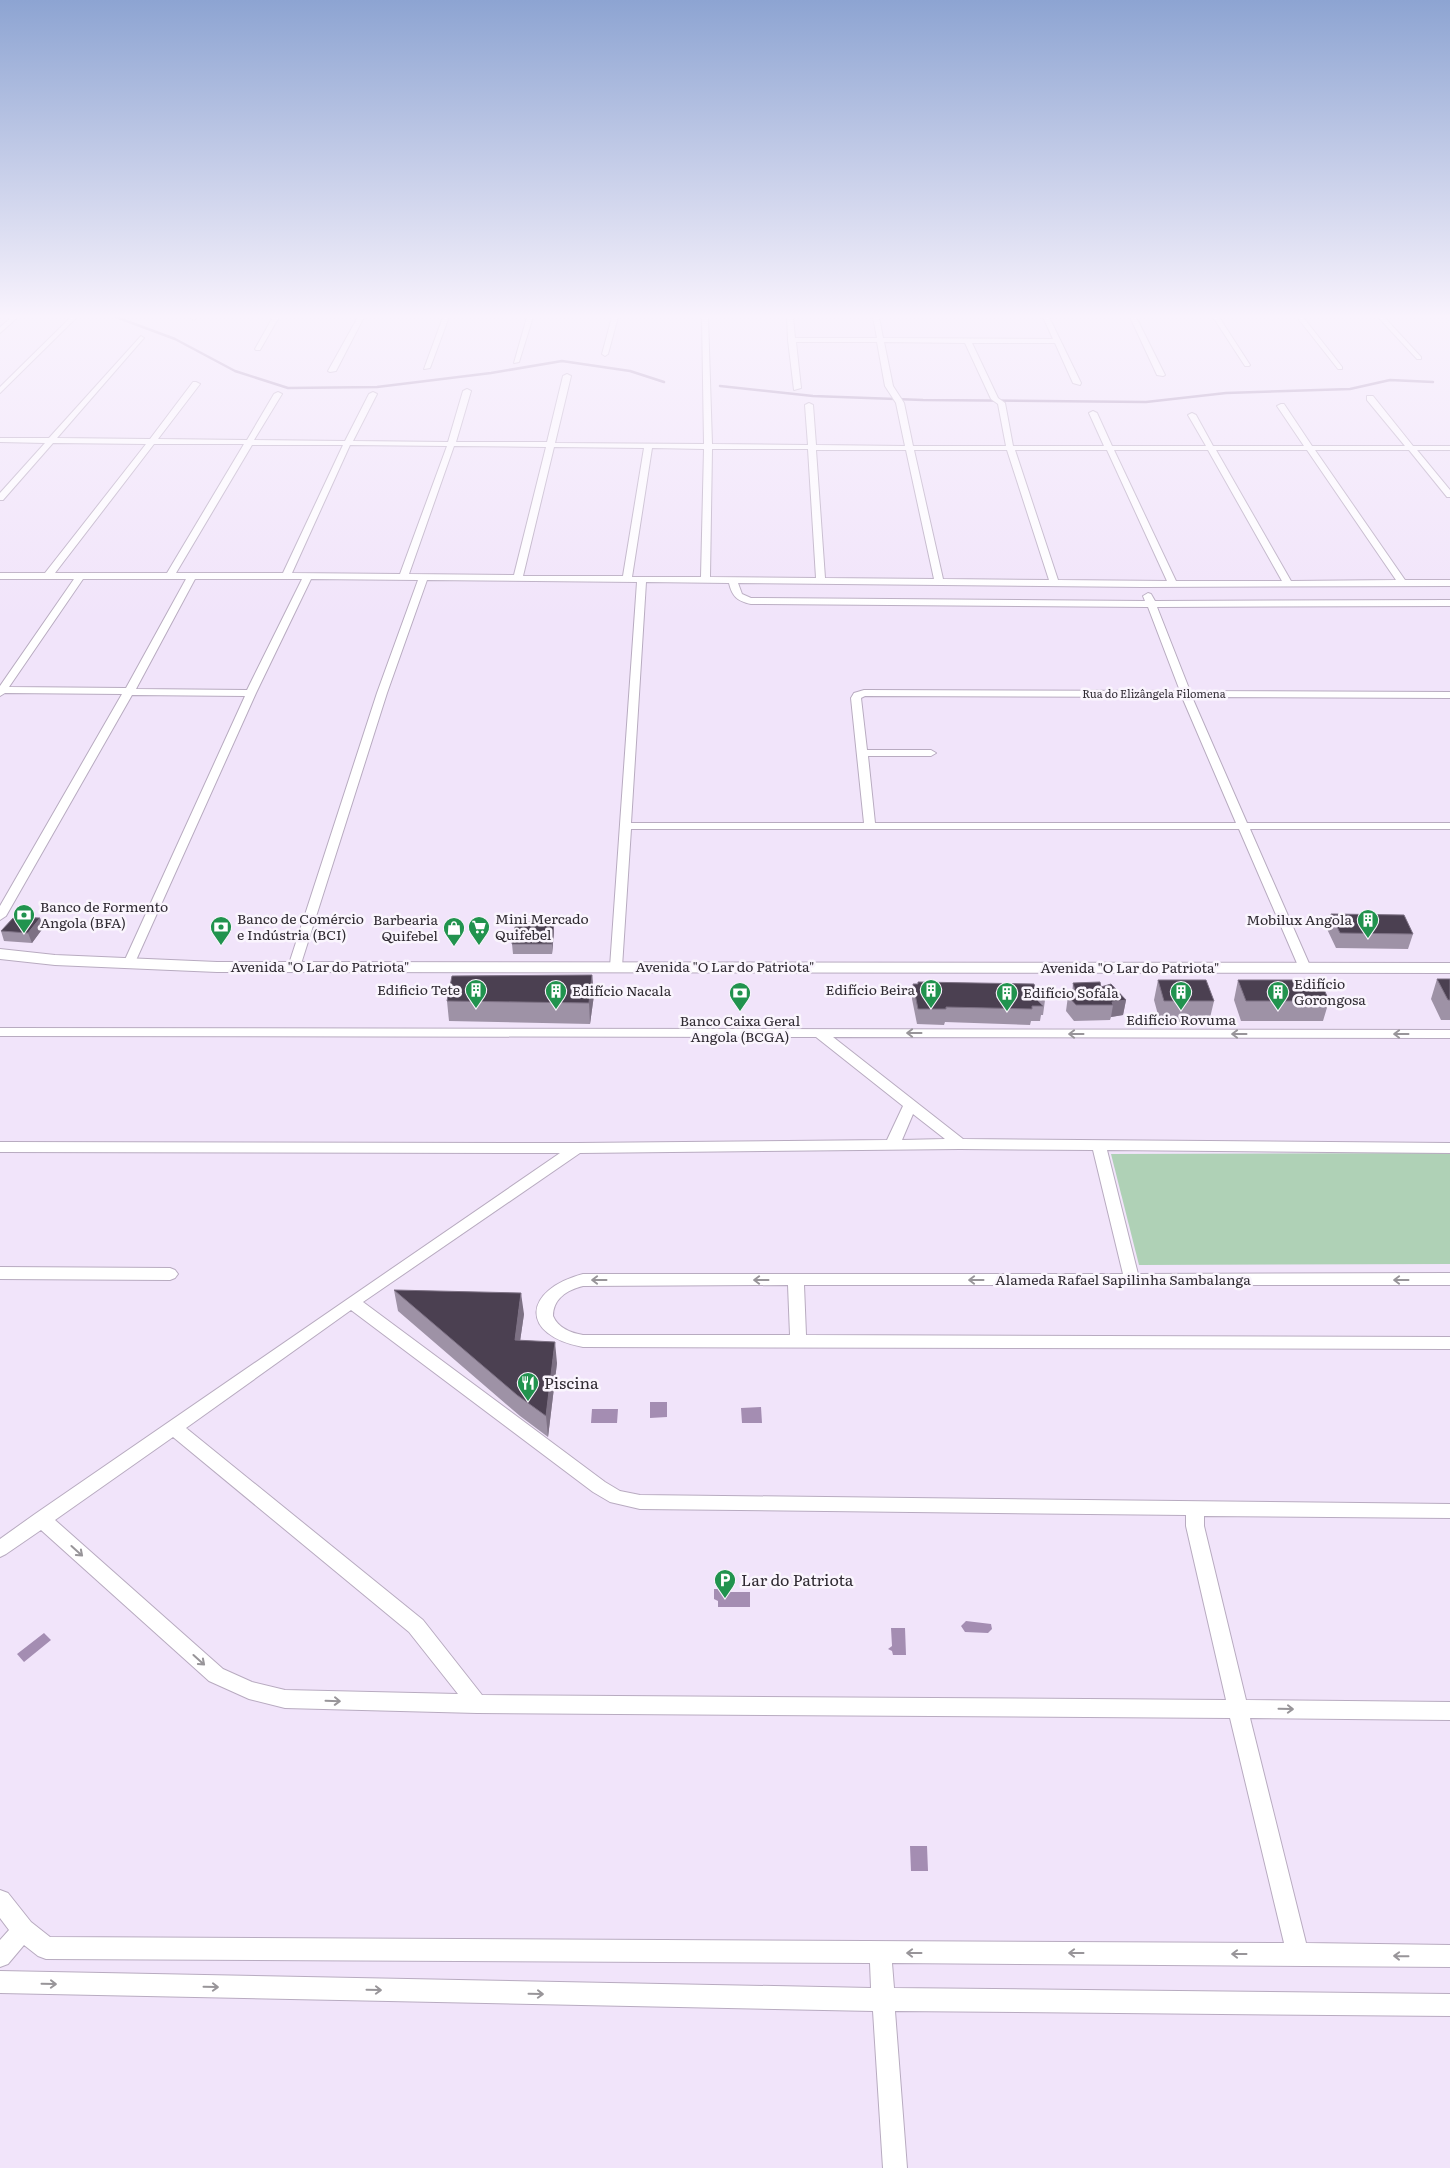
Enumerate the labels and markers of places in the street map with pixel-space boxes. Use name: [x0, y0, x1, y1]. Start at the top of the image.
place label: Banco de Formento Angola (BFA): [40, 896, 168, 932]
bank icon: Banco de Formento Angola (BFA): [12, 903, 36, 934]
place label: Banco de Comércio e Indústria (BCI): [237, 908, 364, 944]
place label: Mini Mercado Quifebel: [495, 908, 589, 944]
building icon: Mobilux Angola: [1356, 908, 1380, 939]
place label: Barbearia Quifebel: [373, 909, 438, 945]
place label: Mobilux Angola: [1246, 909, 1352, 929]
bank icon: Banco de Comércio e Indústria (BCI): [209, 915, 233, 946]
supermarket icon: Mini Mercado Quifebel: [467, 915, 491, 946]
shop icon: Barbearia Quifebel: [442, 916, 466, 947]
place label: Edifício Gorongosa: [1294, 973, 1366, 1009]
building icon: Edificio Tete: [464, 978, 488, 1009]
building icon: Edifício Beira: [919, 978, 943, 1009]
place label: Edificio Tete: [377, 979, 460, 999]
building icon: Edifício Nacala: [544, 979, 568, 1010]
place label: Edifício Beira: [826, 979, 915, 999]
place label: Edifício Nacala: [572, 980, 672, 1000]
building icon: Edifício Rovuma: [1169, 980, 1193, 1011]
building icon: Edifício Gorongosa: [1266, 980, 1290, 1011]
bank icon: Banco Caixa Geral Angola (BCGA): [728, 981, 752, 1012]
building icon: Edifício Sofala: [995, 981, 1019, 1012]
place label: Edifício Sofala: [1023, 982, 1119, 1002]
place label: Edifício Rovuma: [1126, 1009, 1237, 1029]
place label: Banco Caixa Geral Angola (BCGA): [680, 1010, 801, 1046]
place label: Piscina: [544, 1370, 599, 1394]
restaurant icon: Piscina: [516, 1371, 540, 1402]
place label: Lar do Patriota: [741, 1567, 854, 1591]
parking icon: Lar do Patriota: [713, 1568, 737, 1599]

